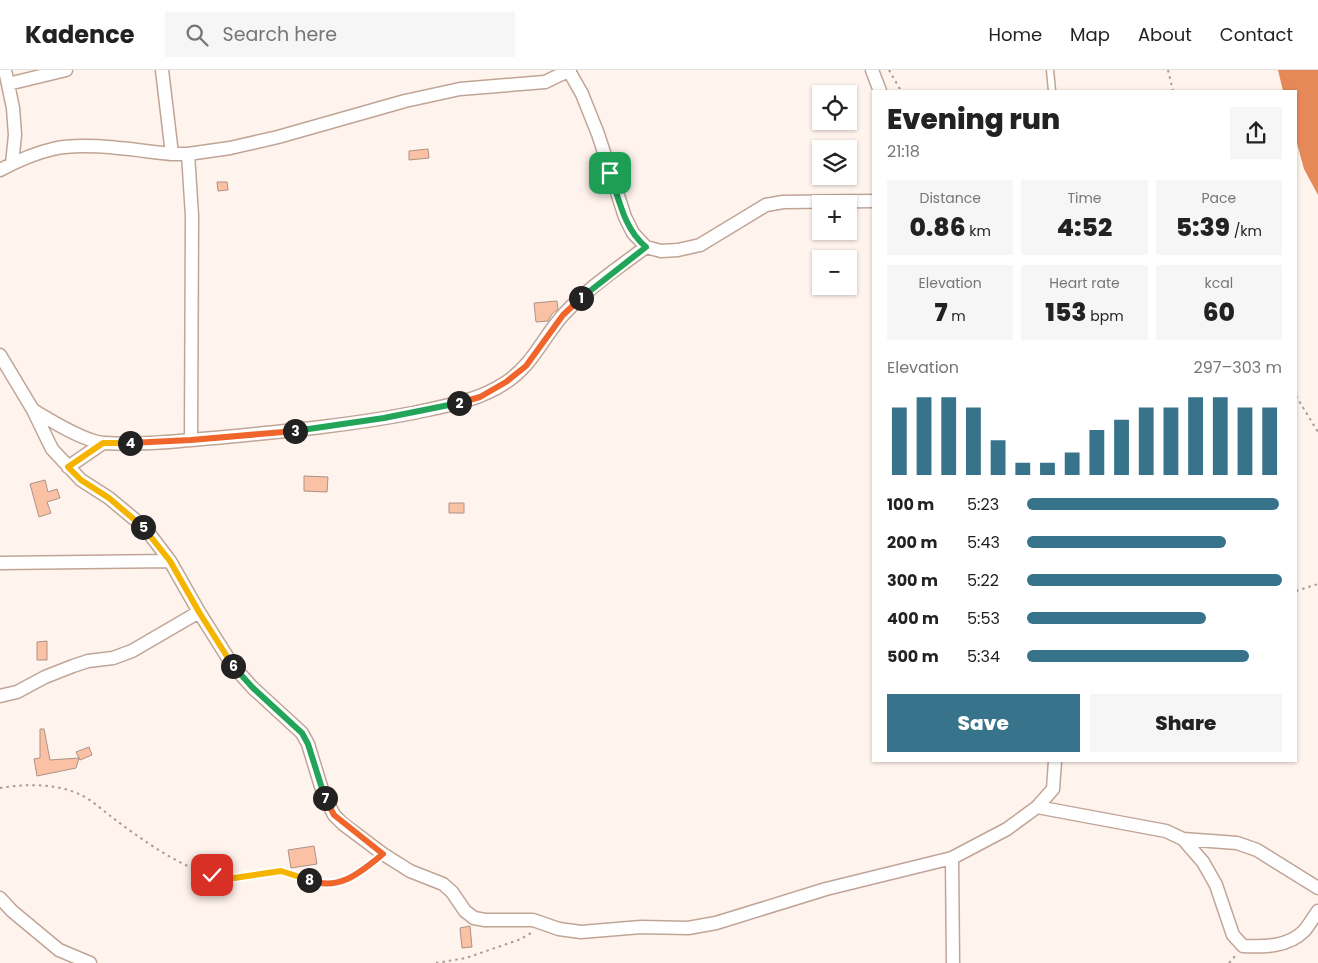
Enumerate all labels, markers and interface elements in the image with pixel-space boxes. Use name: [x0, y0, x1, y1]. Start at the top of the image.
search box: [165, 12, 515, 57]
text: Kadence: [25, 18, 135, 51]
icon: search: [183, 21, 211, 49]
text: Search here: [223, 21, 337, 48]
text: Home: [988, 22, 1042, 47]
text: Map: [1070, 22, 1110, 47]
text: About: [1138, 22, 1192, 47]
text: Contact: [1220, 22, 1293, 47]
map controls: [812, 85, 857, 295]
button: locate: [812, 85, 857, 130]
text: Evening run: [887, 100, 1060, 139]
button: share: [1230, 107, 1282, 159]
button: layers: [812, 140, 857, 185]
text: 21:18: [887, 140, 920, 163]
pin: [589, 152, 631, 194]
icon: arrive: [596, 159, 624, 187]
text: Distance: [919, 188, 981, 208]
text: Time: [1067, 188, 1102, 208]
text: Pace: [1201, 188, 1236, 208]
button: +: [812, 195, 857, 240]
text: 0.86: [909, 210, 966, 245]
text: 4:52: [1057, 210, 1112, 245]
text: 5:39: [1176, 210, 1230, 245]
text: km: [966, 221, 991, 241]
text: /km: [1230, 221, 1262, 241]
button: −: [812, 250, 857, 295]
text: Elevation: [919, 273, 982, 293]
text: Heart rate: [1049, 273, 1120, 293]
text: kcal: [1205, 273, 1233, 293]
pin: 1: [568, 286, 594, 310]
text: 1: [579, 288, 584, 308]
text: 7: [935, 295, 948, 330]
text: 153: [1045, 295, 1087, 330]
text: 60: [1203, 295, 1235, 330]
text: m: [948, 306, 966, 326]
text: bpm: [1087, 306, 1124, 326]
text: Elevation: [887, 356, 959, 379]
text: 297–303 m: [1194, 356, 1282, 379]
pin: 2: [446, 390, 472, 416]
text: 2: [456, 393, 464, 413]
pin: 3: [282, 418, 308, 444]
text: 3: [291, 421, 300, 441]
pin: 4: [118, 430, 142, 456]
text: 4: [126, 433, 135, 453]
text: 100 m: [887, 493, 934, 516]
text: 5:23: [967, 493, 999, 516]
pin: 5: [130, 514, 156, 540]
text: 5: [139, 517, 148, 537]
text: 200 m: [887, 531, 937, 554]
text: 5:43: [967, 531, 1000, 554]
text: 300 m: [887, 569, 938, 592]
text: 5:22: [967, 569, 999, 592]
text: 400 m: [887, 607, 939, 630]
text: 5:53: [967, 607, 1000, 630]
text: 500 m: [887, 645, 939, 668]
text: 5:34: [967, 645, 1000, 668]
pin: 6: [220, 654, 246, 678]
text: 6: [229, 656, 238, 676]
button: Save: [887, 694, 1080, 752]
button: Share: [1090, 694, 1282, 752]
pin: 7: [312, 786, 338, 810]
text: 7: [322, 788, 329, 808]
pin: [191, 854, 233, 896]
icon: check: [198, 861, 226, 889]
pin: 8: [296, 868, 322, 892]
text: 8: [305, 870, 314, 890]

